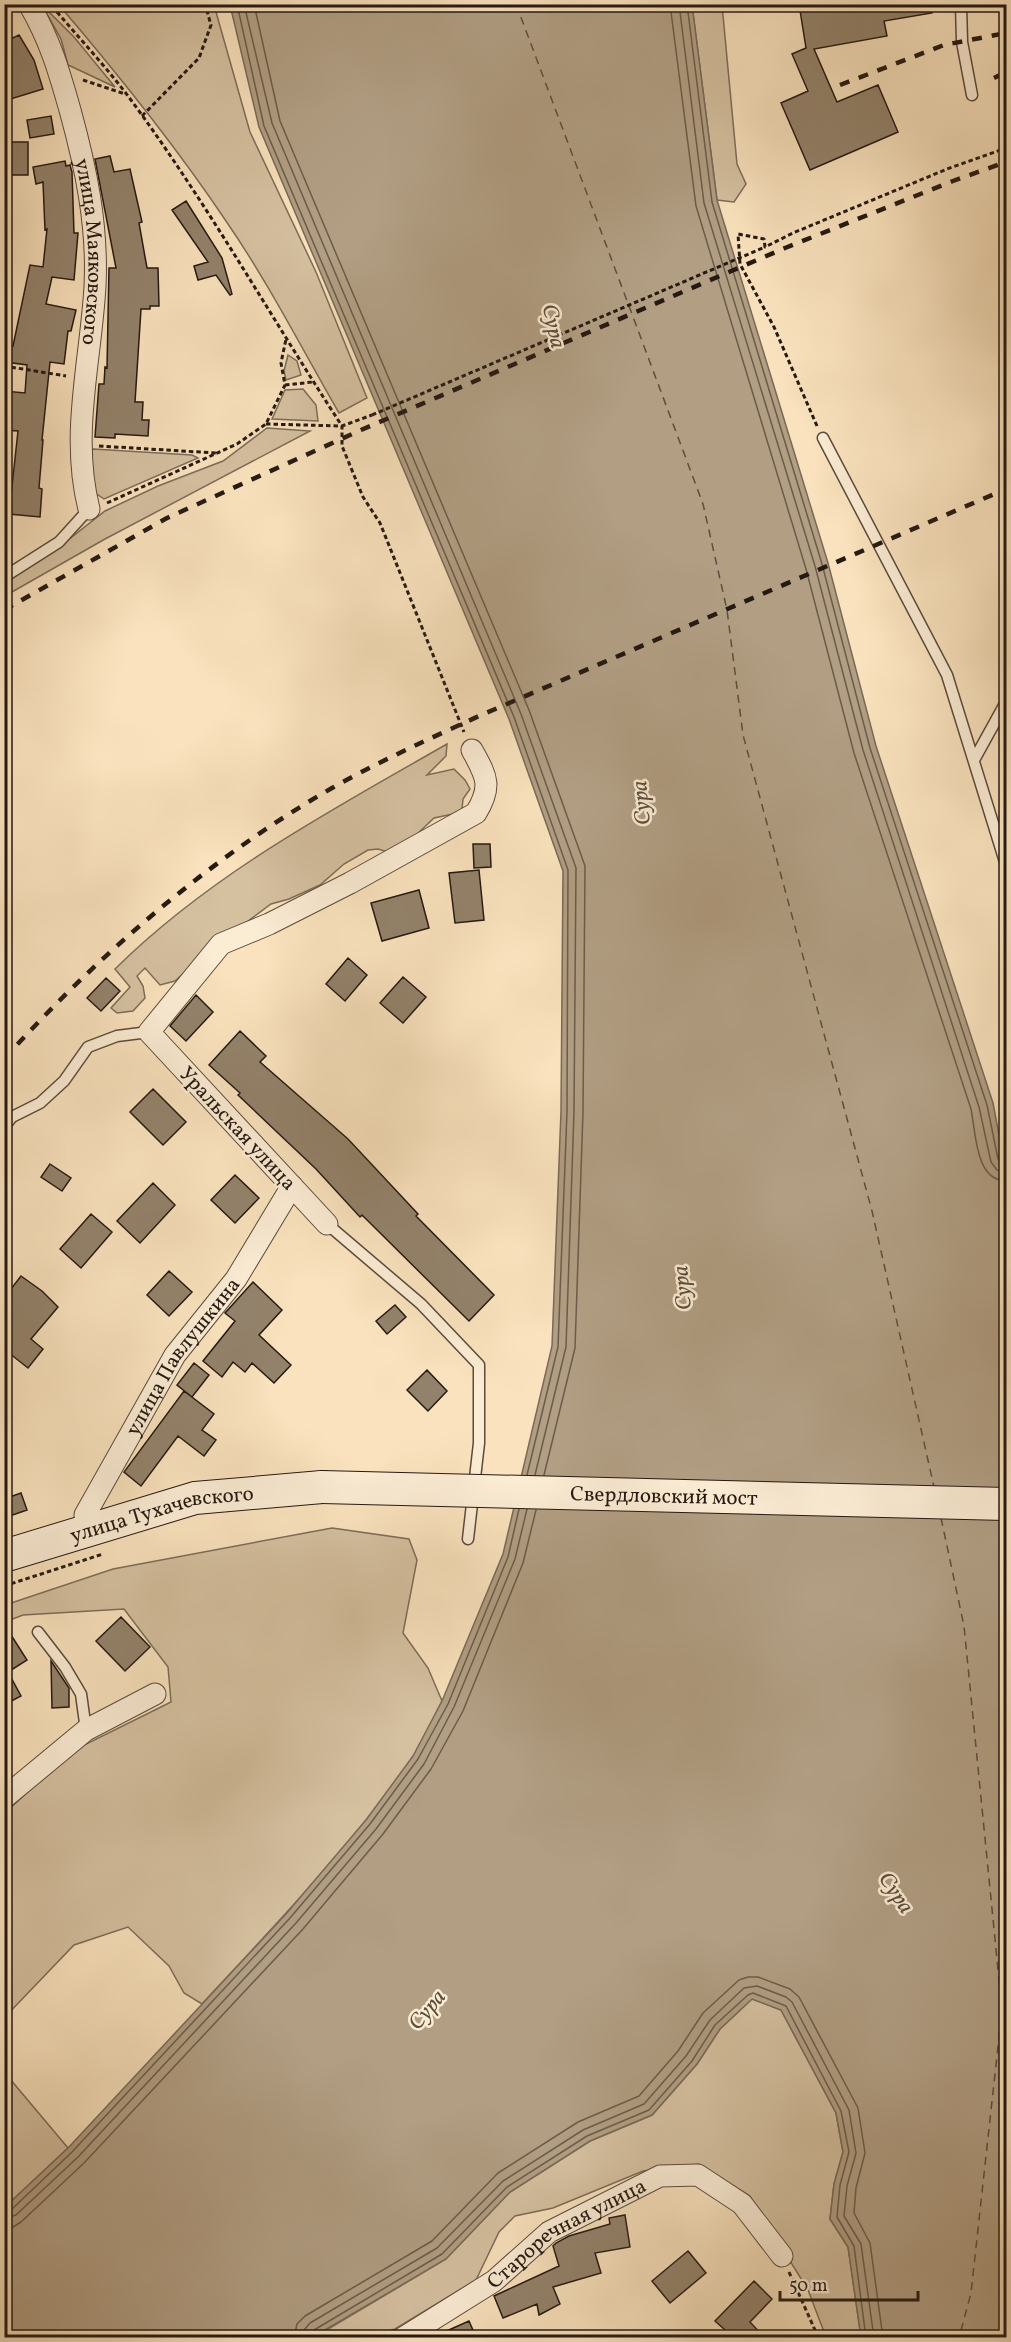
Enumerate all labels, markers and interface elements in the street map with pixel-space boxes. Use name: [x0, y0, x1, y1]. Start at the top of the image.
street label: улица Маяковского: [67, 156, 108, 347]
water label: Сура: [533, 301, 572, 352]
water label: Сура: [625, 779, 660, 826]
street label: Уральская улица: [172, 1061, 302, 1198]
water label: Сура: [666, 1264, 701, 1311]
street label: улица Павлушкина: [119, 1272, 248, 1442]
street label: улица Тухачевского: [67, 1480, 255, 1551]
street label: Свердловский мост: [570, 1480, 758, 1514]
water label: Сура: [870, 1866, 920, 1921]
water label: Сура: [402, 1984, 454, 2038]
street label: Староречная улица: [481, 2172, 652, 2297]
scale bar: [780, 2264, 918, 2302]
text: 50 m: [789, 2274, 828, 2299]

